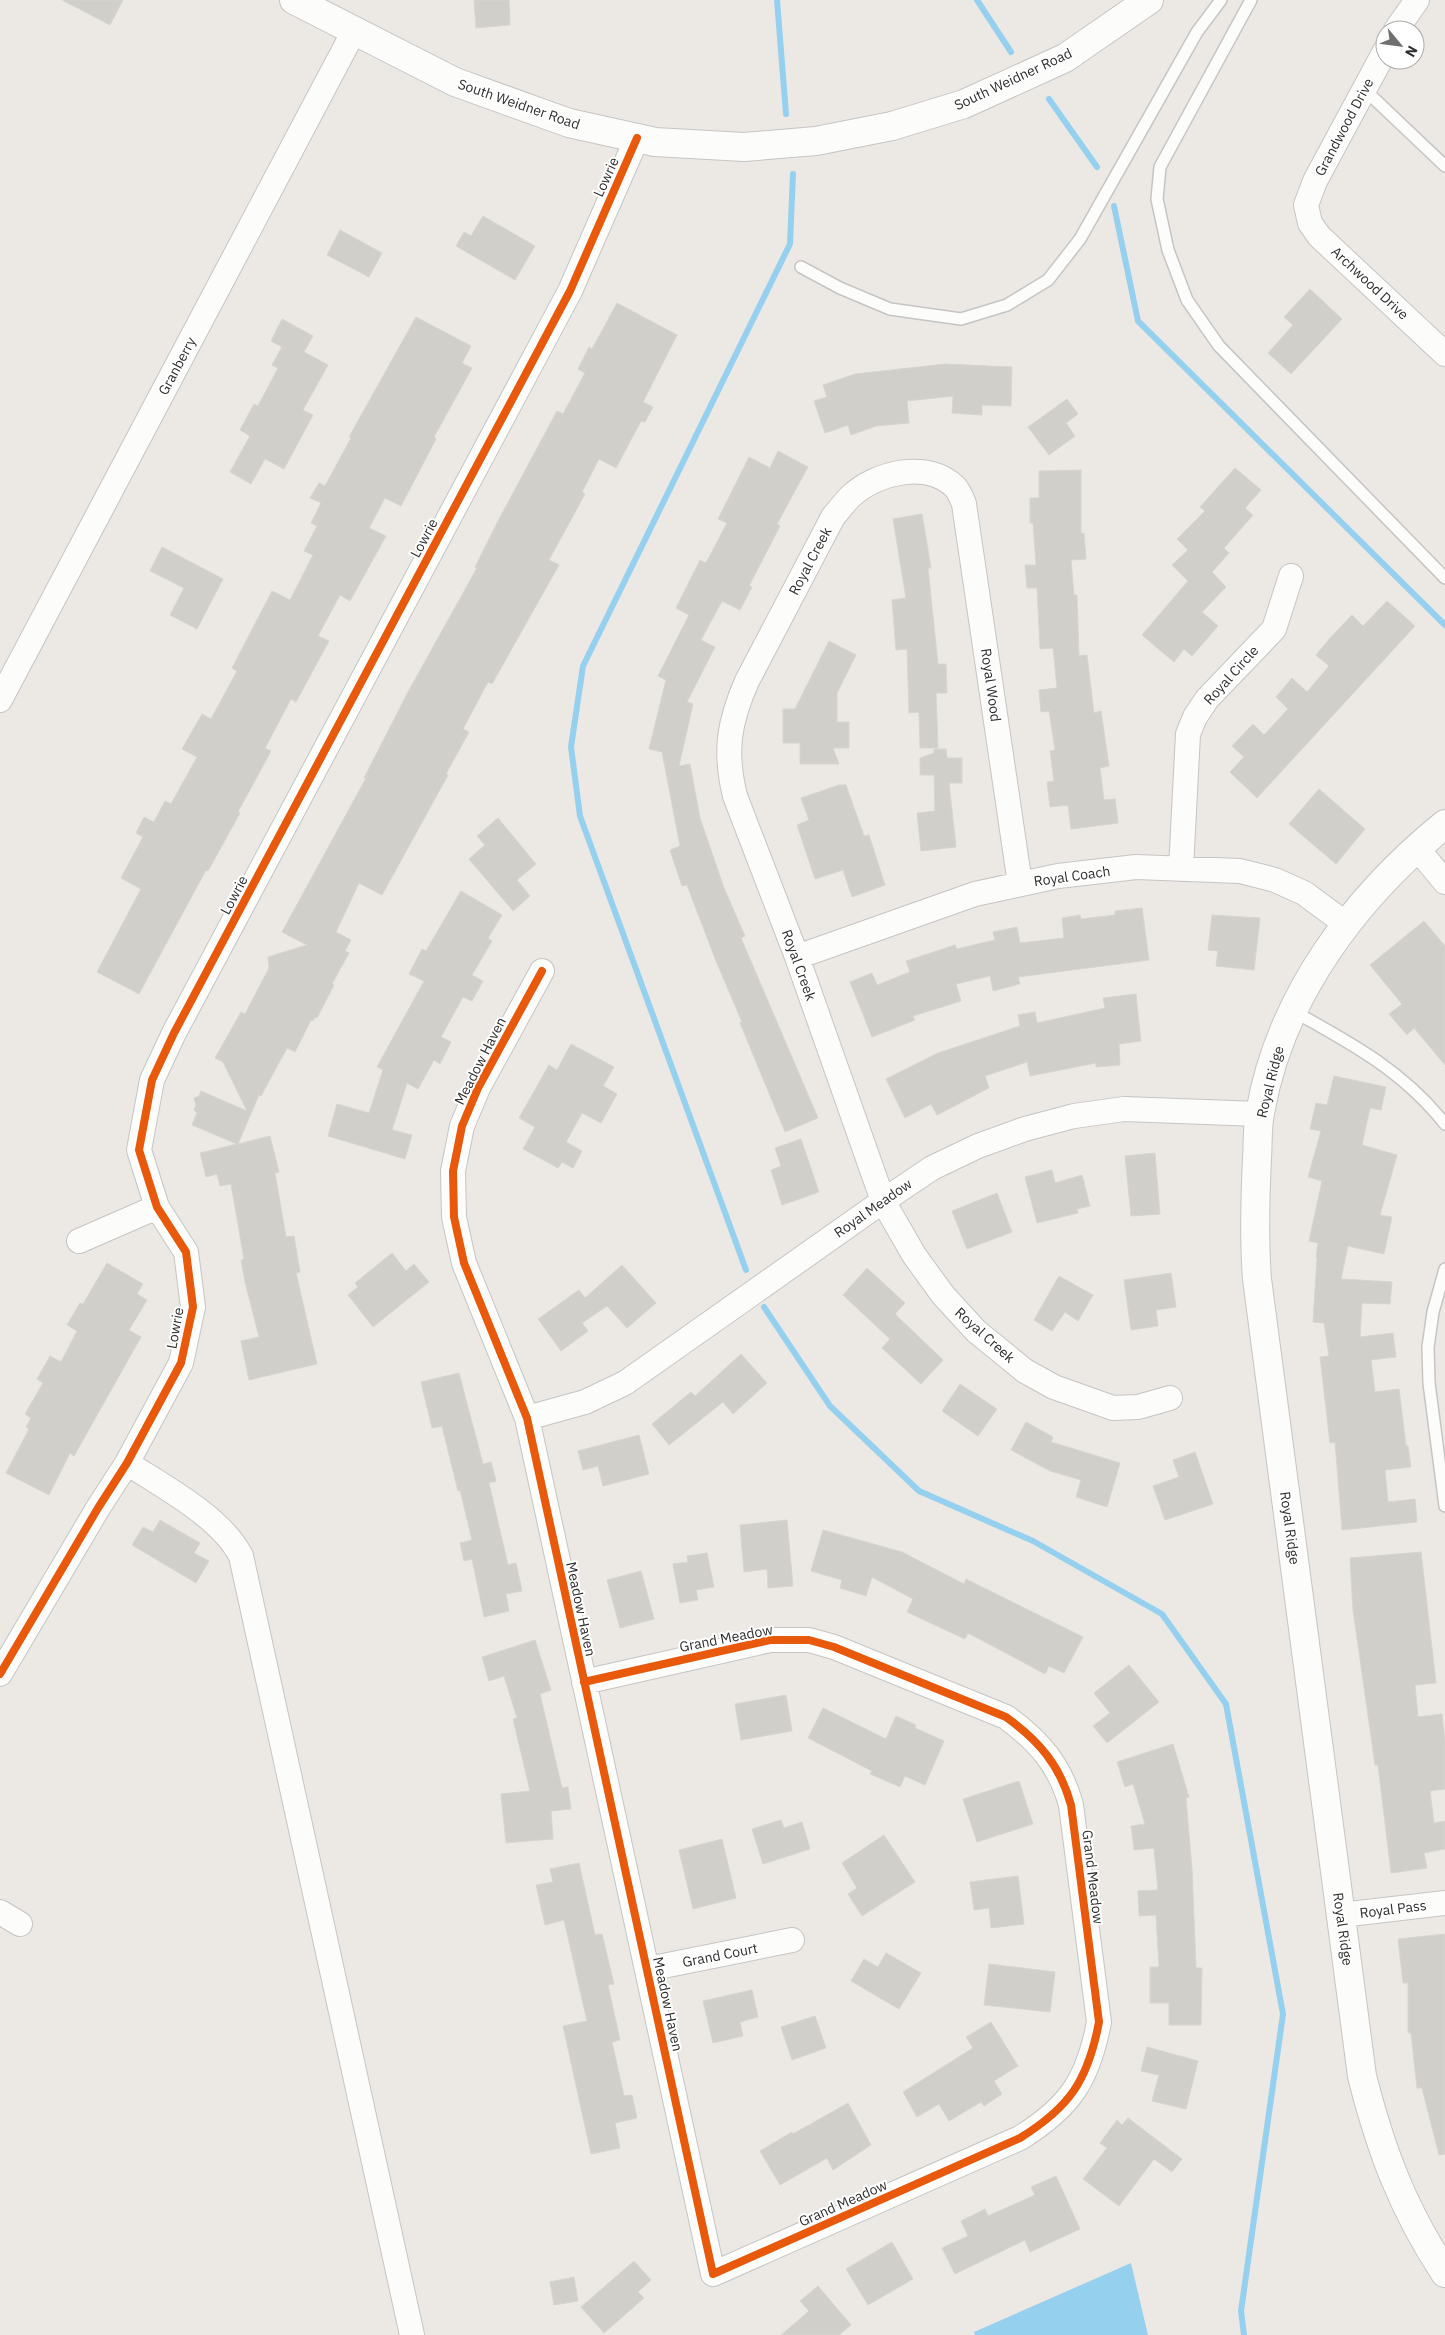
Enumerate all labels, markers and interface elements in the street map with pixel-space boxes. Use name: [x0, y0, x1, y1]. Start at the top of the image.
north arrow: [1375, 20, 1425, 70]
text: N: [1401, 43, 1422, 60]
street label: South Weidner Road: [951, 44, 1075, 114]
street label: South Weidner Road: [456, 75, 582, 133]
street label: Grandwood Drive: [1311, 75, 1378, 179]
street label: Lowrie: [589, 154, 623, 200]
street label: Archwood Drive: [1328, 243, 1413, 324]
street label: Granberry: [154, 334, 200, 398]
street label: Lowrie: [406, 515, 442, 561]
street label: Royal Creek: [785, 523, 836, 598]
street label: Royal Circle: [1200, 641, 1263, 708]
street label: Royal Wood: [977, 647, 1005, 723]
street label: Royal Coach: [1033, 862, 1111, 890]
street label: Lowrie: [216, 872, 252, 918]
street label: Royal Creek: [778, 927, 820, 1004]
street label: Meadow Haven: [450, 1014, 510, 1108]
street label: Royal Ridge: [1252, 1044, 1288, 1120]
street label: Royal Meadow: [831, 1174, 916, 1241]
street label: Royal Creek: [951, 1303, 1019, 1367]
street label: Lowrie: [163, 1306, 188, 1350]
street label: Royal Ridge: [1276, 1490, 1304, 1566]
street label: Meadow Haven: [562, 1560, 600, 1658]
street label: Grand Meadow: [678, 1620, 775, 1656]
street label: Grand Meadow: [1078, 1829, 1108, 1925]
street label: Royal Ridge: [1329, 1891, 1357, 1967]
street label: Royal Pass: [1359, 1896, 1428, 1922]
street label: Grand Court: [681, 1939, 759, 1971]
street label: Meadow Haven: [649, 1955, 687, 2053]
street label: Grand Meadow: [796, 2175, 890, 2231]

